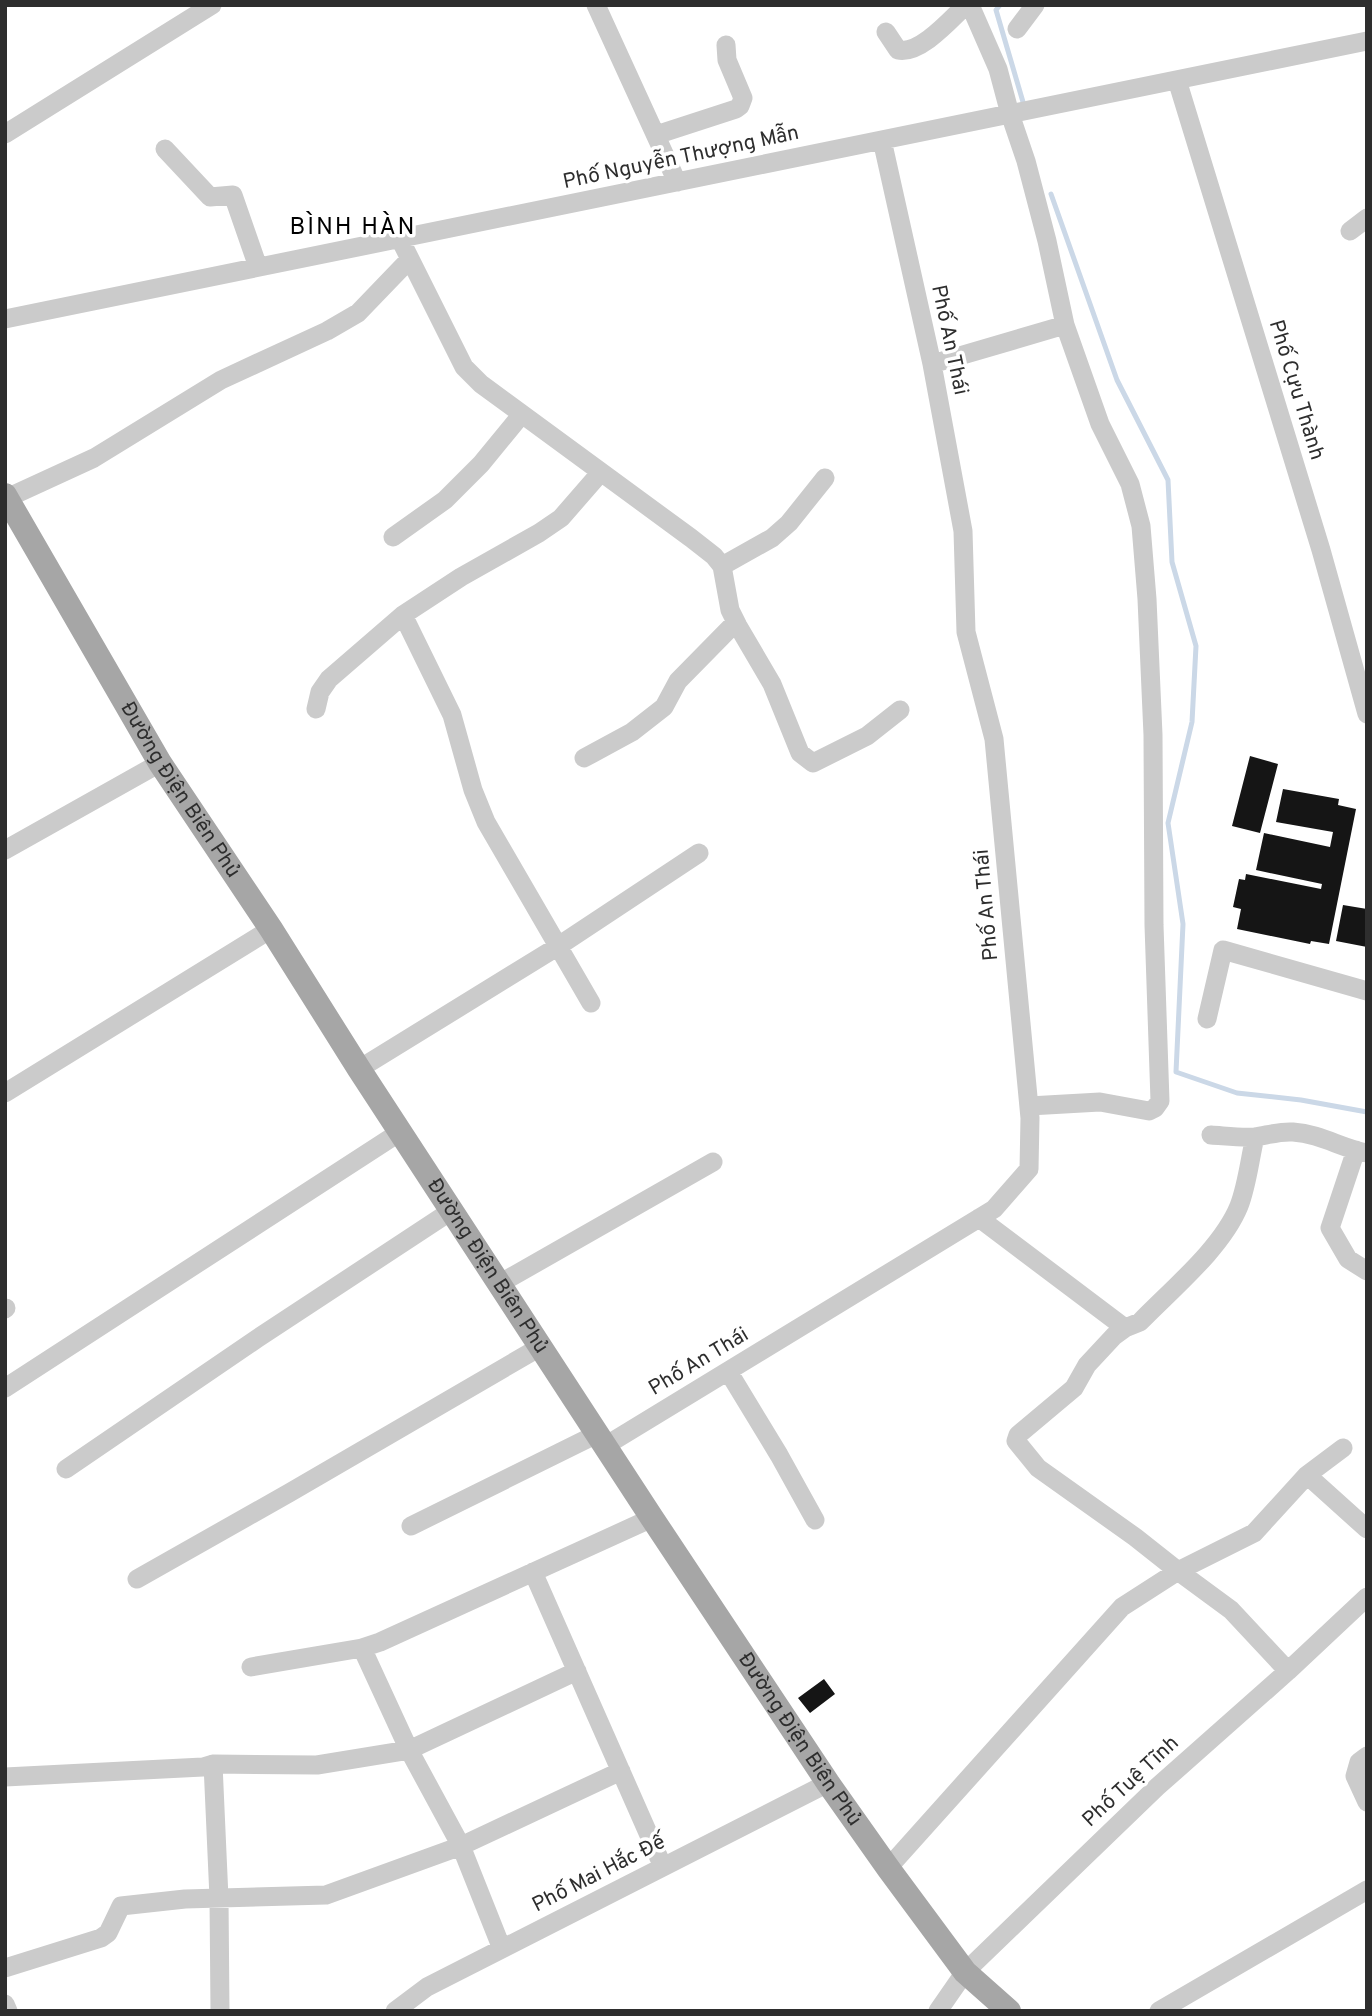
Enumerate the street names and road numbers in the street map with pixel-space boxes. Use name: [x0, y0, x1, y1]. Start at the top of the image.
street label: Phố Nguyễn Thượng Mẫn: [560, 119, 801, 196]
street label: Phố An Thái: [924, 282, 974, 398]
street label: Phố Cựu Thành: [1262, 317, 1330, 463]
street label: Đường Điện Biên Phủ: [114, 697, 246, 883]
street label: Phố An Thái: [969, 848, 1005, 962]
street label: Đường Điện Biên Phủ: [421, 1173, 555, 1359]
street label: Phố An Thái: [644, 1322, 754, 1402]
street label: Đường Điện Biên Phủ: [732, 1647, 868, 1832]
street label: Phố Tuệ Tĩnh: [1077, 1730, 1185, 1834]
street label: Phố Mai Hắc Đế: [527, 1827, 673, 1919]

